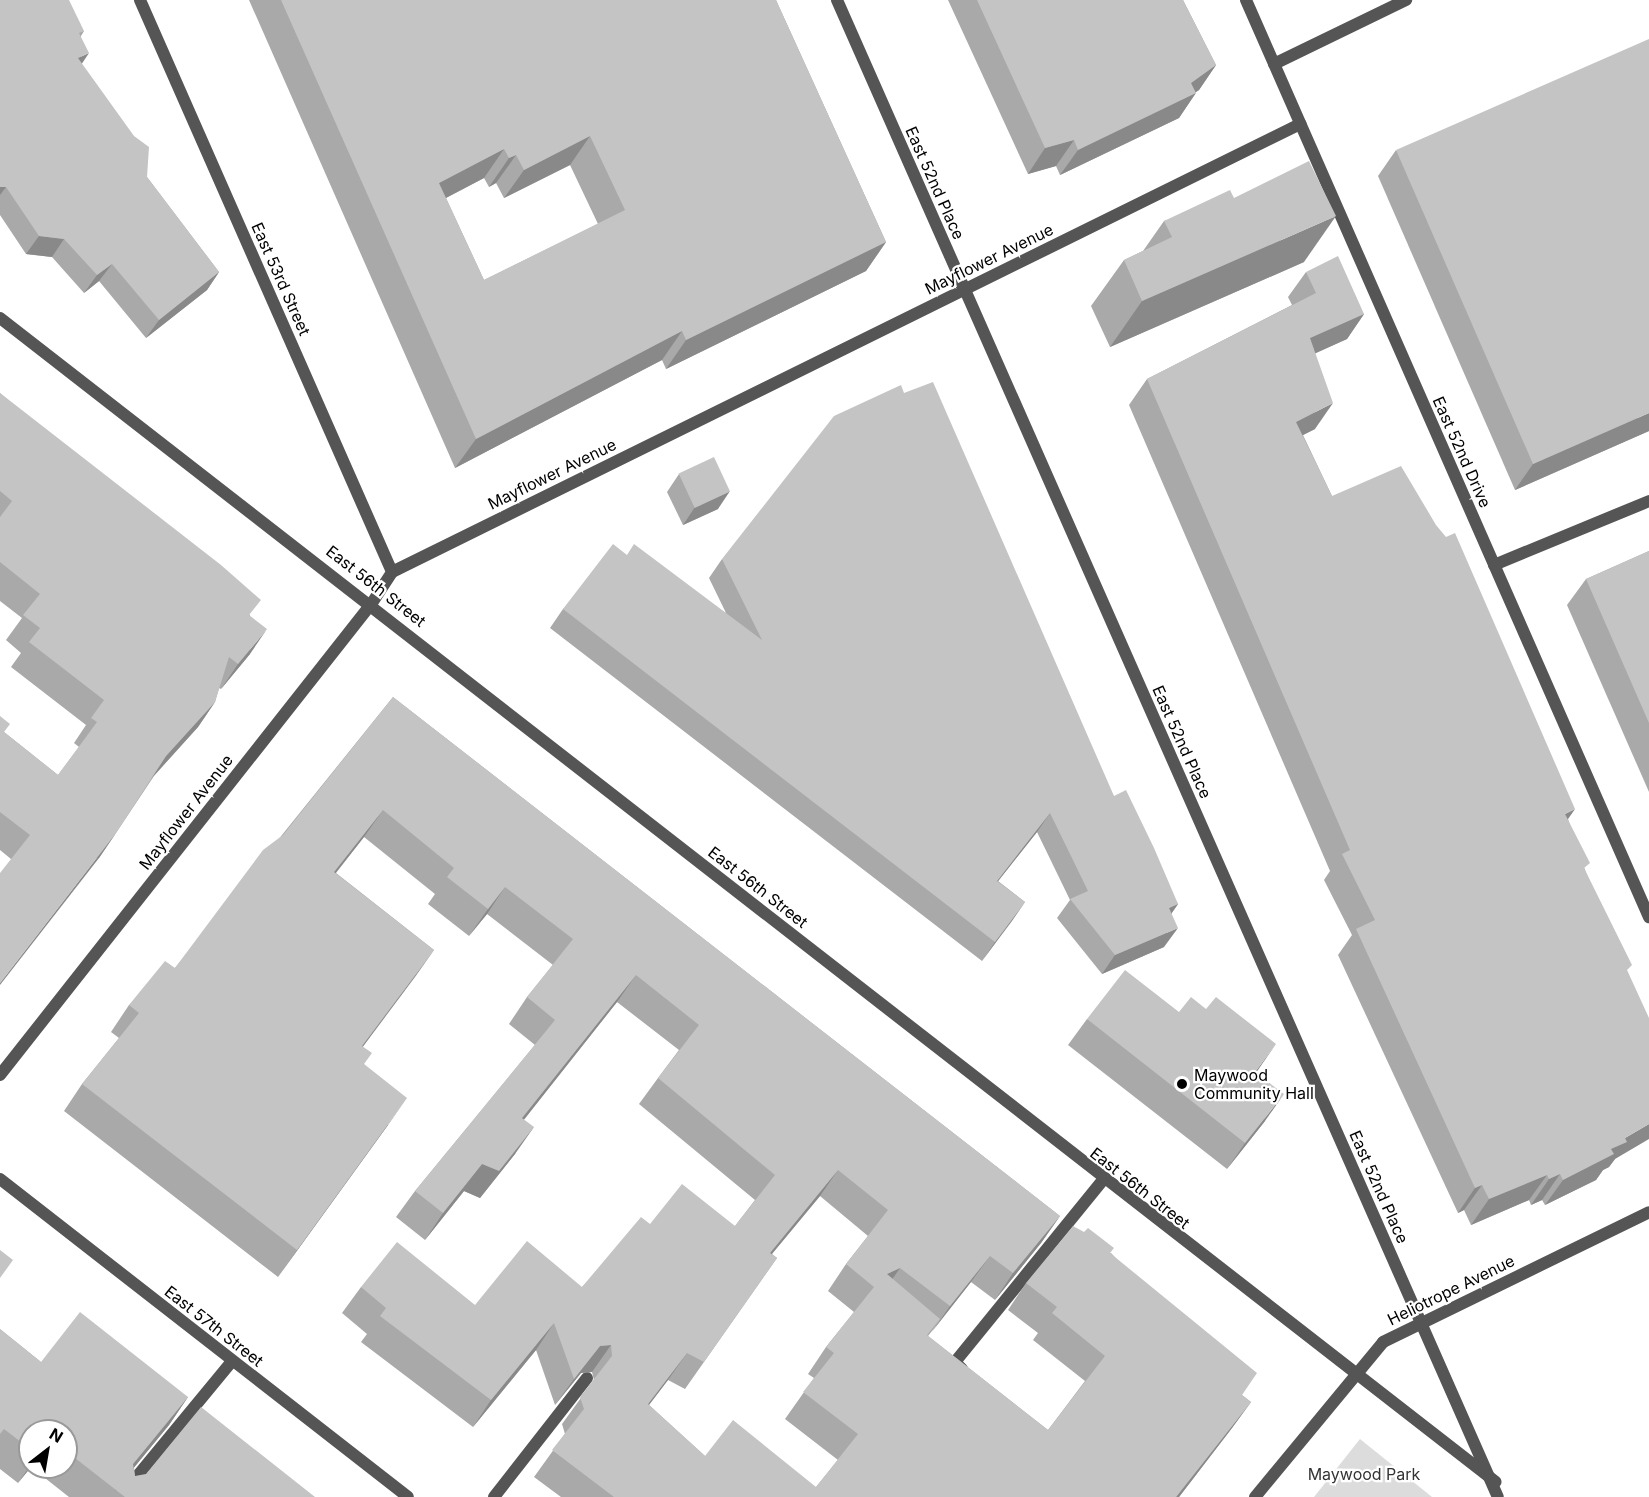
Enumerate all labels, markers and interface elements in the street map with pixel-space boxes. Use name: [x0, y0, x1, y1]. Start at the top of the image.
street label: East 52nd Place: [902, 124, 968, 242]
street label: East 53rd Street: [248, 220, 314, 338]
street label: Mayflower Avenue: [922, 220, 1056, 298]
street label: East 52nd Drive: [1429, 393, 1495, 511]
street label: Mayflower Avenue: [485, 435, 619, 513]
street label: East 56th Street: [323, 541, 429, 631]
street label: East 52nd Place: [1149, 683, 1215, 801]
street label: Mayflower Avenue: [135, 751, 237, 873]
street label: East 56th Street: [705, 842, 811, 932]
place label: Maywood Community Hall: [1194, 1065, 1314, 1103]
marker: Maywood Community Hall: [1175, 1077, 1189, 1091]
street label: East 52nd Place: [1346, 1128, 1412, 1246]
street label: East 56th Street: [1087, 1143, 1193, 1233]
street label: Heliotrope Avenue: [1384, 1251, 1518, 1329]
street label: East 57th Street: [161, 1282, 267, 1370]
north arrow: [18, 1419, 78, 1479]
text: N: [46, 1424, 67, 1447]
park label: Maywood Park: [1308, 1464, 1420, 1484]

